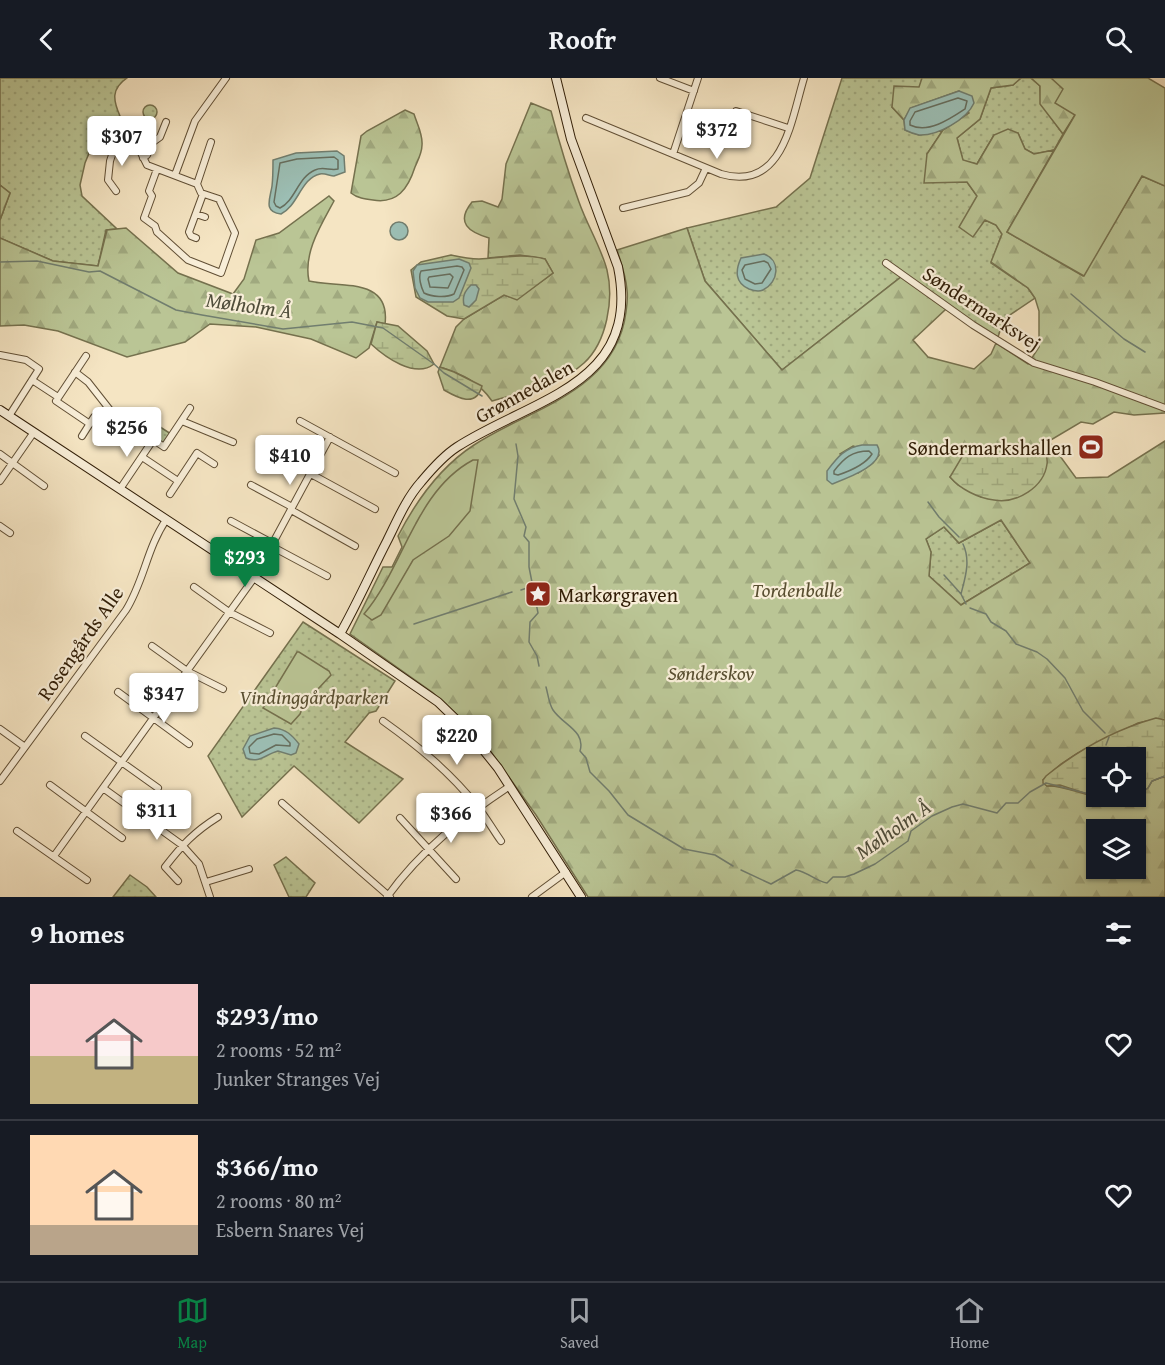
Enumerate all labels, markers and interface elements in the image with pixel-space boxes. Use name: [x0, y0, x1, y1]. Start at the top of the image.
text: Roofr: [549, 19, 616, 59]
icon: back: [30, 23, 63, 56]
icon: search: [1102, 23, 1135, 56]
pin: $372: [681, 109, 753, 160]
text: $372: [696, 114, 738, 143]
pin: $307: [86, 116, 158, 167]
text: $307: [101, 121, 143, 150]
street label: Søndermarksvej: [917, 259, 1047, 357]
water label: Mølholm Å: [204, 284, 294, 326]
street label: Grønnedalen: [470, 352, 578, 430]
pin: $256: [91, 407, 163, 458]
text: $256: [106, 412, 148, 441]
sports icon: Søndermarkshallen: [1076, 432, 1106, 462]
place label: Søndermarkshallen: [908, 433, 1072, 462]
pin: $410: [254, 435, 326, 486]
text: $410: [269, 440, 311, 469]
pin: $293: [209, 537, 281, 588]
text: $293: [224, 542, 266, 571]
park label: Tordenballe: [752, 575, 842, 604]
place icon: Markørgraven: [523, 579, 553, 609]
street label: Rosengårds Alle: [30, 580, 130, 706]
place label: Markørgraven: [558, 580, 678, 609]
park label: Sønderskov: [668, 658, 754, 687]
pin: $347: [128, 673, 200, 724]
text: $347: [143, 678, 185, 707]
park label: Vindinggårdparken: [239, 682, 389, 711]
pin: $220: [421, 715, 493, 766]
text: $220: [436, 720, 478, 749]
map controls: [1086, 747, 1146, 879]
button: locate: [1086, 747, 1146, 807]
pin: $311: [121, 790, 193, 841]
water label: Mølholm Å: [849, 792, 937, 866]
pin: $366: [415, 793, 487, 844]
text: $311: [136, 795, 178, 824]
text: $366: [430, 798, 472, 827]
button: layers: [1086, 819, 1146, 879]
text: 9 homes: [30, 914, 125, 953]
icon: filters: [1102, 917, 1135, 950]
text: $293/mo: [216, 996, 318, 1035]
icon: home: [78, 1008, 150, 1080]
icon: heart: [1102, 1028, 1135, 1061]
text: 2 rooms · 52 m²: [216, 1035, 342, 1064]
text: Junker Stranges Vej: [216, 1064, 380, 1093]
text: $366/mo: [216, 1147, 318, 1186]
icon: home: [78, 1159, 150, 1231]
icon: heart: [1102, 1179, 1135, 1212]
text: 2 rooms · 80 m²: [216, 1186, 342, 1215]
text: Esbern Snares Vej: [216, 1215, 364, 1244]
tab: Map: [176, 1294, 209, 1354]
tab: Saved: [560, 1294, 599, 1354]
tab: Home: [950, 1294, 989, 1354]

